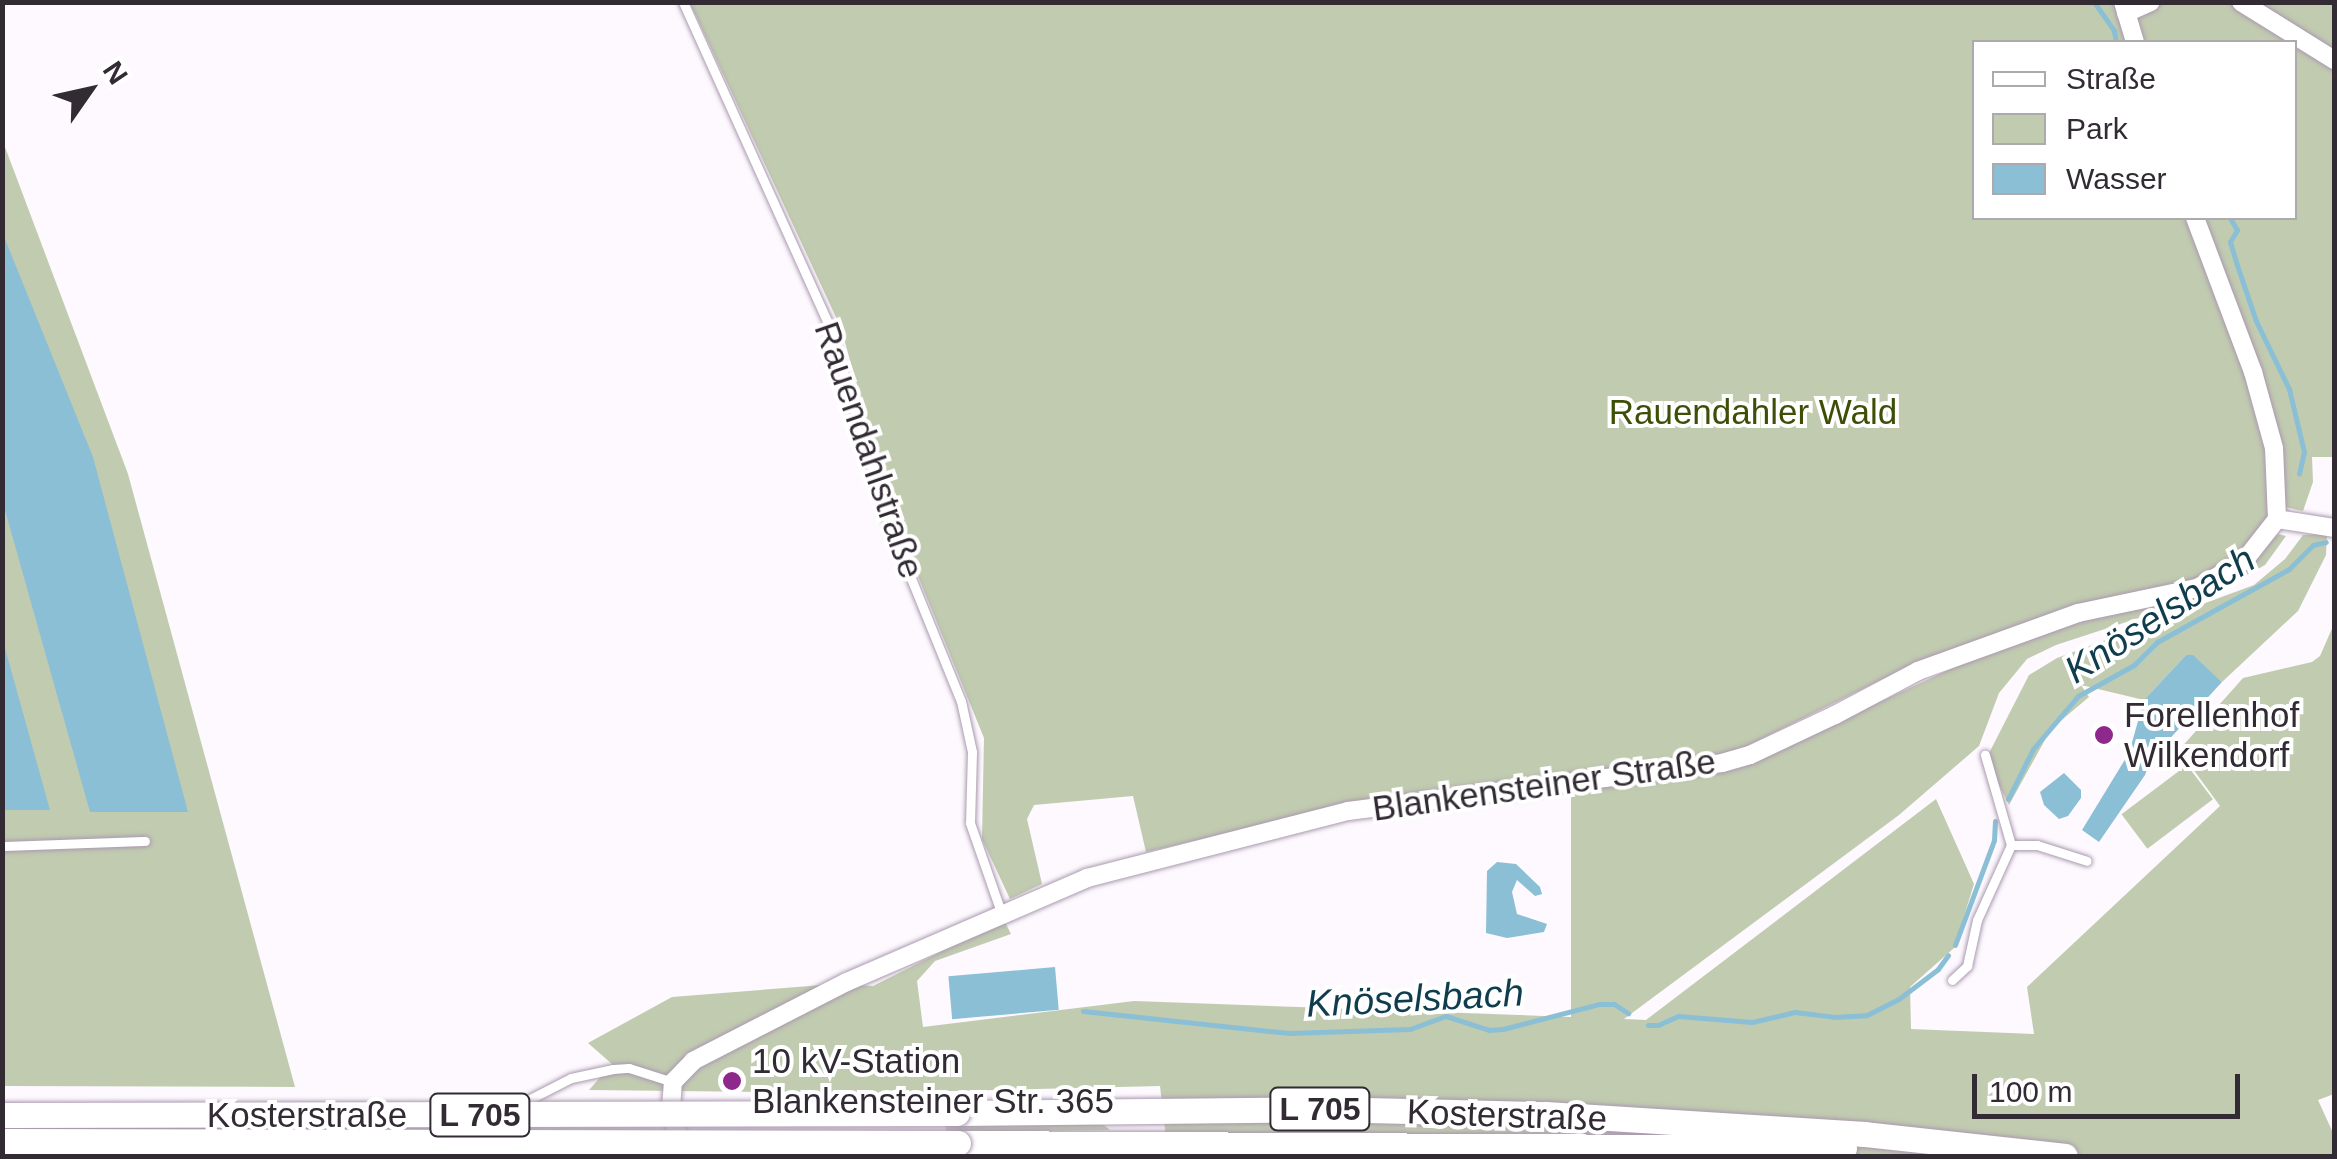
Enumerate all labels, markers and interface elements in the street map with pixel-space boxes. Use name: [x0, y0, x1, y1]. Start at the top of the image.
north arrow: [40, 40, 140, 140]
legend: [1972, 40, 2297, 220]
text: N: [97, 56, 134, 90]
text: Straße: [2066, 62, 2156, 95]
text: Park: [2066, 112, 2128, 145]
text: Wasser: [2066, 162, 2167, 195]
street label: Rauendahlstraße: [805, 316, 933, 584]
park label: Rauendahler Wald: [1609, 391, 1897, 433]
water label: Knöselsbach: [2056, 537, 2264, 693]
place label: Forellenhof Wilkendorf: [2124, 694, 2299, 776]
marker: Forellenhof Wilkendorf: [2093, 724, 2115, 746]
street label: Blankensteiner Straße: [1370, 740, 1718, 830]
water label: Knöselsbach: [1305, 971, 1525, 1027]
place label: 10 kV-Station Blankensteiner Str. 365: [752, 1040, 1114, 1122]
scale bar: [1977, 1054, 2244, 1116]
marker: 10 kV-Station Blankensteiner Str. 365: [721, 1070, 743, 1092]
text: 100 m: [1989, 1075, 2072, 1108]
road number: L 705: [1268, 1082, 1372, 1136]
road number: L 705: [428, 1088, 532, 1142]
street label: Kosterstraße: [1406, 1091, 1608, 1139]
street label: Kosterstraße: [207, 1094, 407, 1136]

